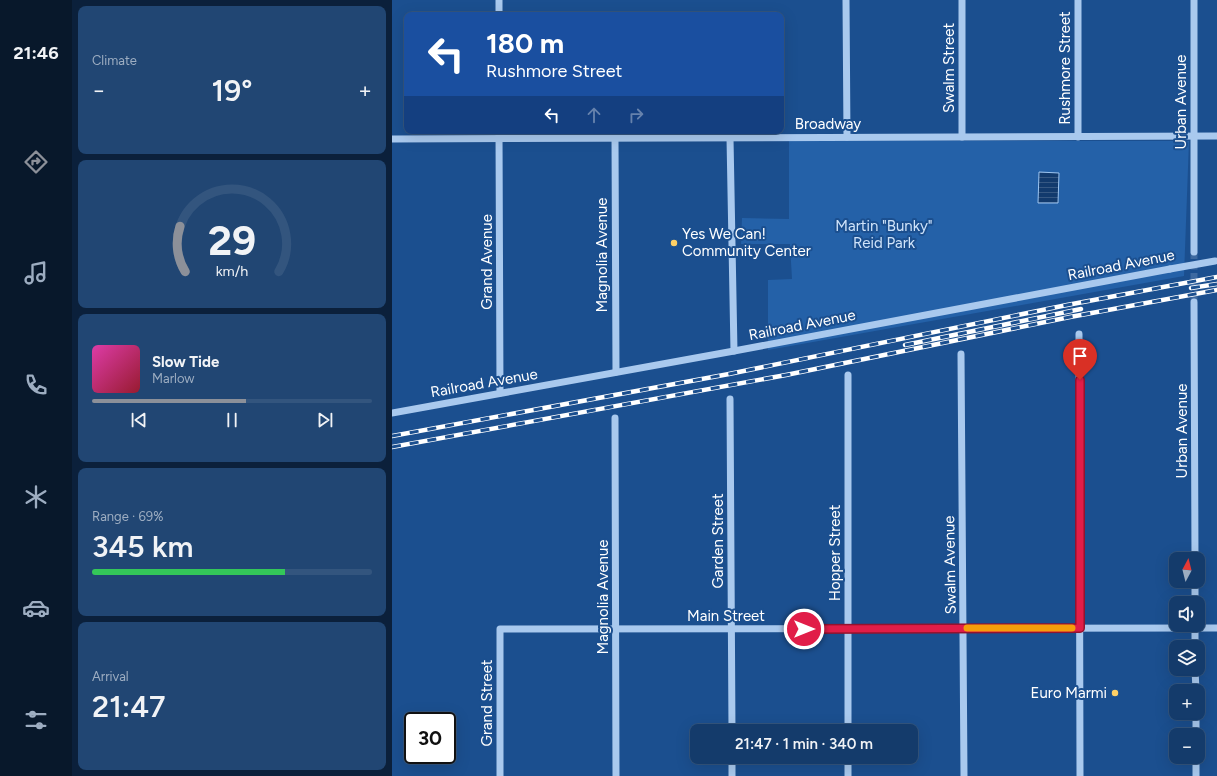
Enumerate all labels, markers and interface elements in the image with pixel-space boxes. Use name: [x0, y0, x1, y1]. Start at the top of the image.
street label: Rushmore Street: [1056, 11, 1074, 125]
street label: Swalm Street: [940, 23, 958, 113]
text: 180 m: [486, 26, 564, 60]
icon: left: [420, 28, 472, 80]
text: 21:46: [13, 42, 59, 64]
text: Climate: [92, 53, 137, 68]
street label: Urban Avenue: [1172, 55, 1190, 149]
text: Rushmore Street: [486, 60, 622, 82]
text: 19°: [211, 72, 253, 109]
text: −: [92, 77, 106, 104]
text: +: [358, 77, 372, 104]
icon: left: [541, 104, 563, 126]
icon: ahead: [583, 104, 605, 126]
icon: right: [625, 104, 647, 126]
street label: Broadway: [795, 115, 861, 133]
icon: directions: [22, 148, 50, 176]
street label: Magnolia Avenue: [593, 197, 611, 313]
street label: Grand Avenue: [478, 214, 496, 310]
text: 29: [208, 215, 256, 265]
park label: Martin "Bunky" Reid Park: [835, 217, 933, 252]
place label: Yes We Can! Community Center: [682, 225, 811, 260]
marker: Yes We Can! Community Center: [669, 238, 679, 248]
street label: Railroad Avenue: [1066, 246, 1176, 284]
icon: music: [22, 259, 50, 287]
text: km/h: [216, 262, 248, 280]
street label: Railroad Avenue: [747, 306, 857, 344]
pin: [1063, 339, 1097, 380]
icon: arrive: [1069, 345, 1091, 367]
text: Slow Tide: [152, 353, 219, 371]
street label: Railroad Avenue: [429, 365, 539, 401]
icon: phone: [22, 371, 50, 399]
text: Marlow: [152, 371, 194, 386]
street label: Urban Avenue: [1173, 384, 1191, 478]
icon: previous: [128, 409, 150, 431]
icon: pause: [221, 409, 243, 431]
icon: next: [314, 409, 336, 431]
icon: climate: [22, 483, 50, 511]
street label: Garden Street: [709, 493, 727, 589]
street label: Hopper Street: [826, 504, 844, 601]
text: Range · 69%: [92, 509, 163, 524]
street label: Swalm Avenue: [940, 515, 960, 615]
text: 345 km: [92, 528, 193, 565]
street label: Magnolia Avenue: [594, 539, 612, 655]
north arrow: [1169, 552, 1205, 588]
map controls: [1169, 552, 1205, 764]
icon: car: [22, 594, 50, 622]
button: sound: [1169, 596, 1205, 632]
street label: Main Street: [687, 607, 765, 625]
position arrow: [783, 608, 825, 650]
button: layers: [1169, 640, 1205, 676]
street label: Grand Street: [478, 659, 496, 747]
text: Arrival: [92, 669, 129, 684]
place label: Euro Marmi: [1031, 684, 1107, 702]
button: +: [1169, 684, 1205, 720]
text: 21:47: [92, 688, 165, 725]
marker: Euro Marmi: [1110, 688, 1120, 698]
icon: filters: [22, 706, 50, 734]
speed limit sign: 30: [404, 712, 456, 764]
button: −: [1169, 728, 1205, 764]
text: 21:47 · 1 min · 340 m: [735, 735, 873, 753]

